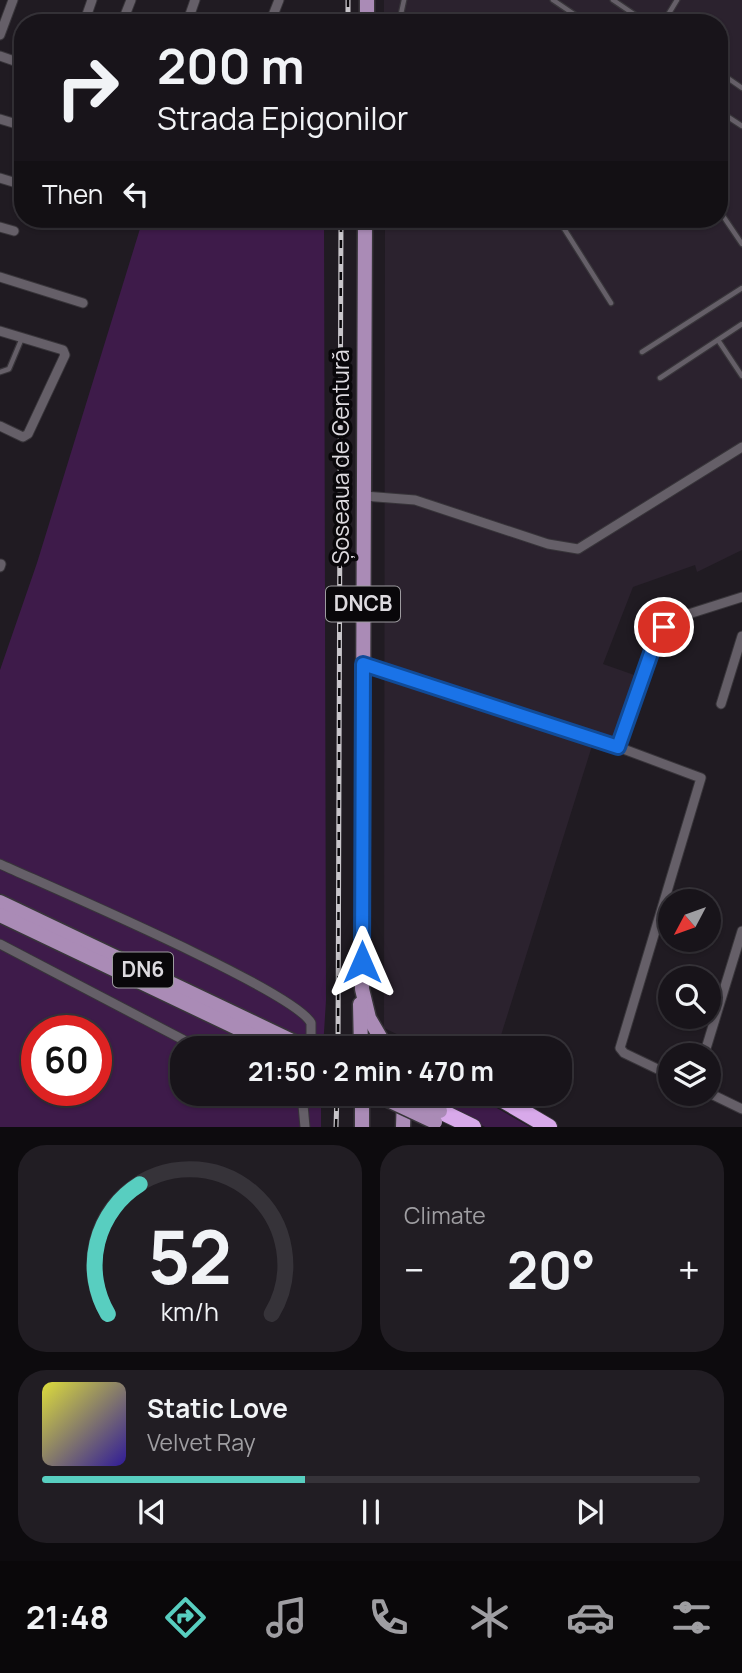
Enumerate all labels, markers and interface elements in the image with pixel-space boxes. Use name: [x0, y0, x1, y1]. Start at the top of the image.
text: 200 m: [157, 32, 305, 99]
icon: right: [42, 42, 133, 133]
text: Strada Epigonilor: [157, 96, 408, 140]
icon: left: [117, 175, 155, 213]
text: Then: [42, 176, 103, 212]
street label: Șoseaua de Centură: [324, 349, 356, 565]
road number: DNCB: [326, 586, 400, 622]
pin: [634, 597, 694, 657]
icon: arrive: [645, 608, 683, 646]
north arrow: [658, 889, 721, 952]
map controls: [658, 889, 721, 1106]
position arrow: [325, 925, 399, 999]
road number: DN6: [113, 953, 173, 988]
button: search: [658, 966, 721, 1029]
speed limit sign: 60: [21, 1015, 112, 1106]
button: layers: [658, 1043, 721, 1106]
text: 21:50 · 2 min · 470 m: [248, 1053, 494, 1089]
text: Climate: [404, 1199, 486, 1231]
text: 52: [148, 1207, 232, 1307]
text: 20°: [507, 1234, 596, 1305]
text: −: [404, 1243, 425, 1295]
text: +: [678, 1243, 700, 1295]
text: km/h: [161, 1294, 219, 1329]
text: Static Love: [147, 1390, 288, 1426]
text: Velvet Ray: [147, 1426, 256, 1458]
icon: previous: [133, 1493, 171, 1531]
icon: pause: [352, 1493, 390, 1531]
icon: next: [571, 1493, 609, 1531]
icon: directions: [161, 1593, 210, 1642]
icon: music: [262, 1593, 311, 1642]
icon: phone: [364, 1593, 413, 1642]
icon: climate: [465, 1593, 514, 1642]
icon: car: [566, 1593, 615, 1642]
icon: filters: [667, 1593, 716, 1642]
text: 21:48: [26, 1595, 109, 1639]

